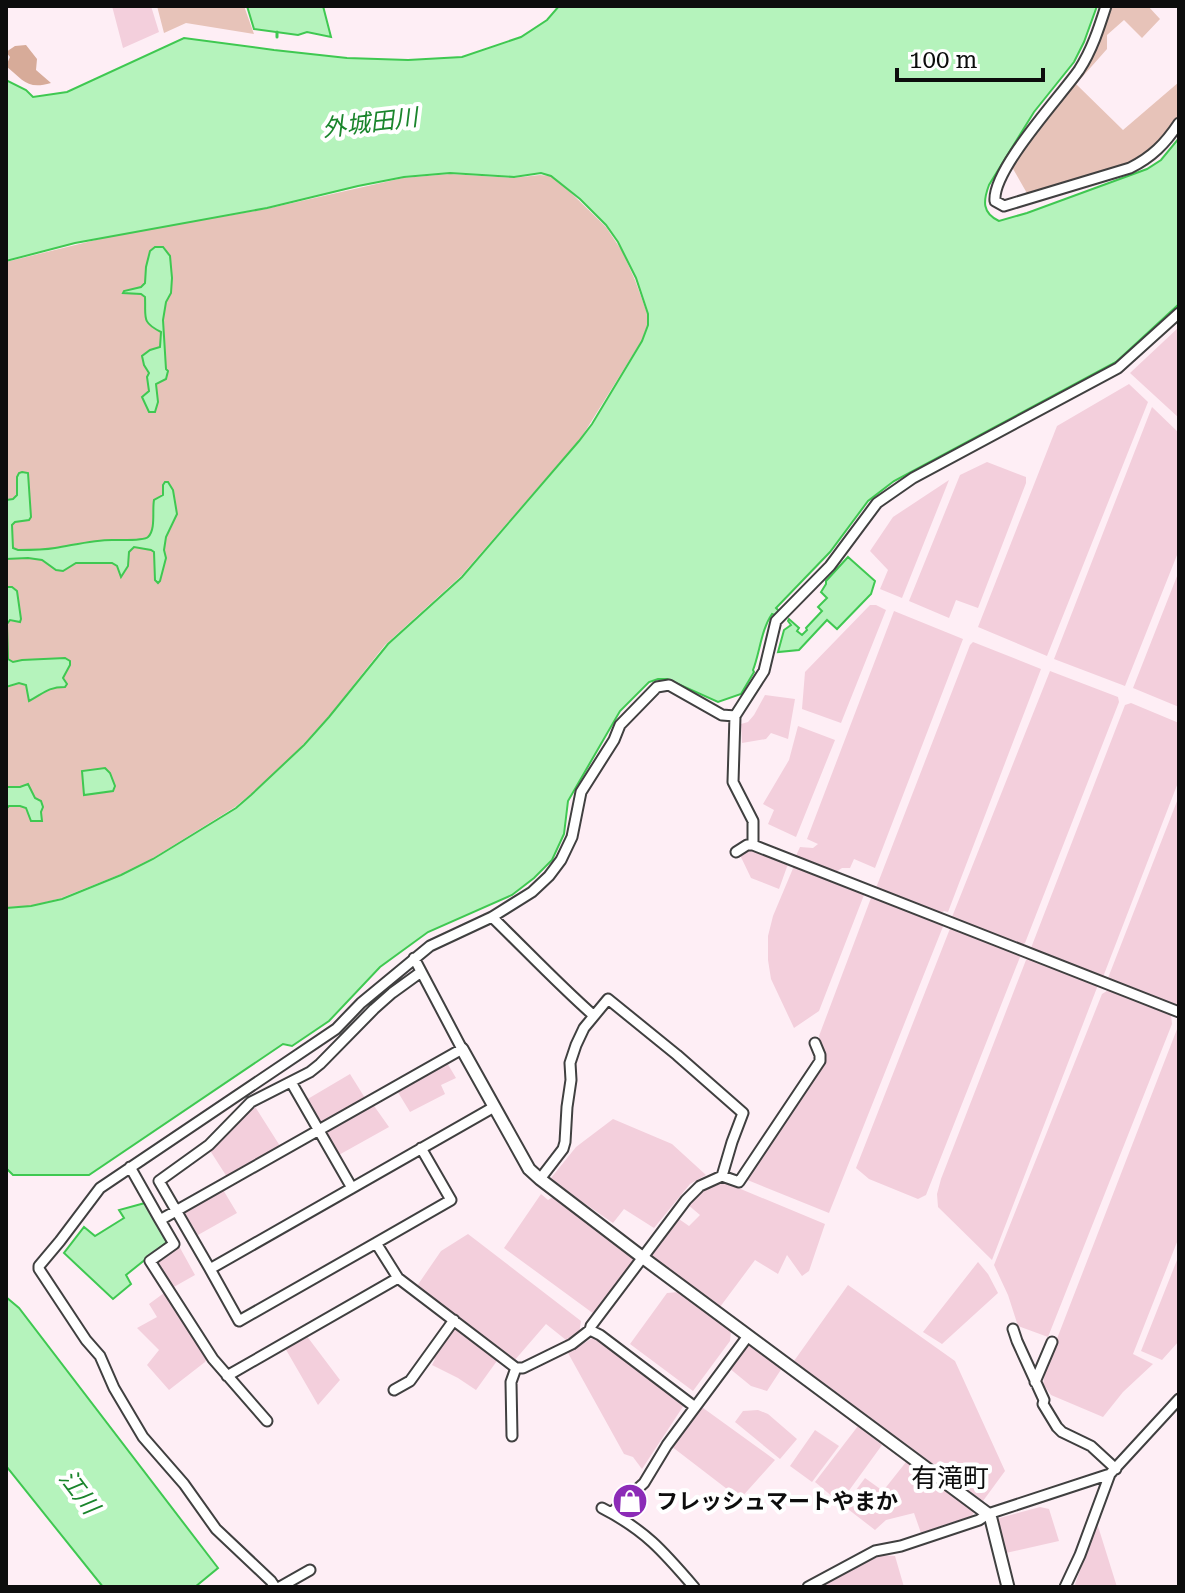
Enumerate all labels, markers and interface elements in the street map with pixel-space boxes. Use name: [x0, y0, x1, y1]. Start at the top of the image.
scale bar: [897, 32, 1043, 82]
text: 100 m: [909, 46, 977, 74]
water label: 外城田川: [321, 103, 422, 143]
district label: 有滝町: [911, 1463, 989, 1493]
water label: 江川: [53, 1464, 106, 1522]
shop icon: フレッシュマートやまか: [611, 1482, 649, 1520]
place label: フレッシュマートやまか: [656, 1489, 898, 1514]

